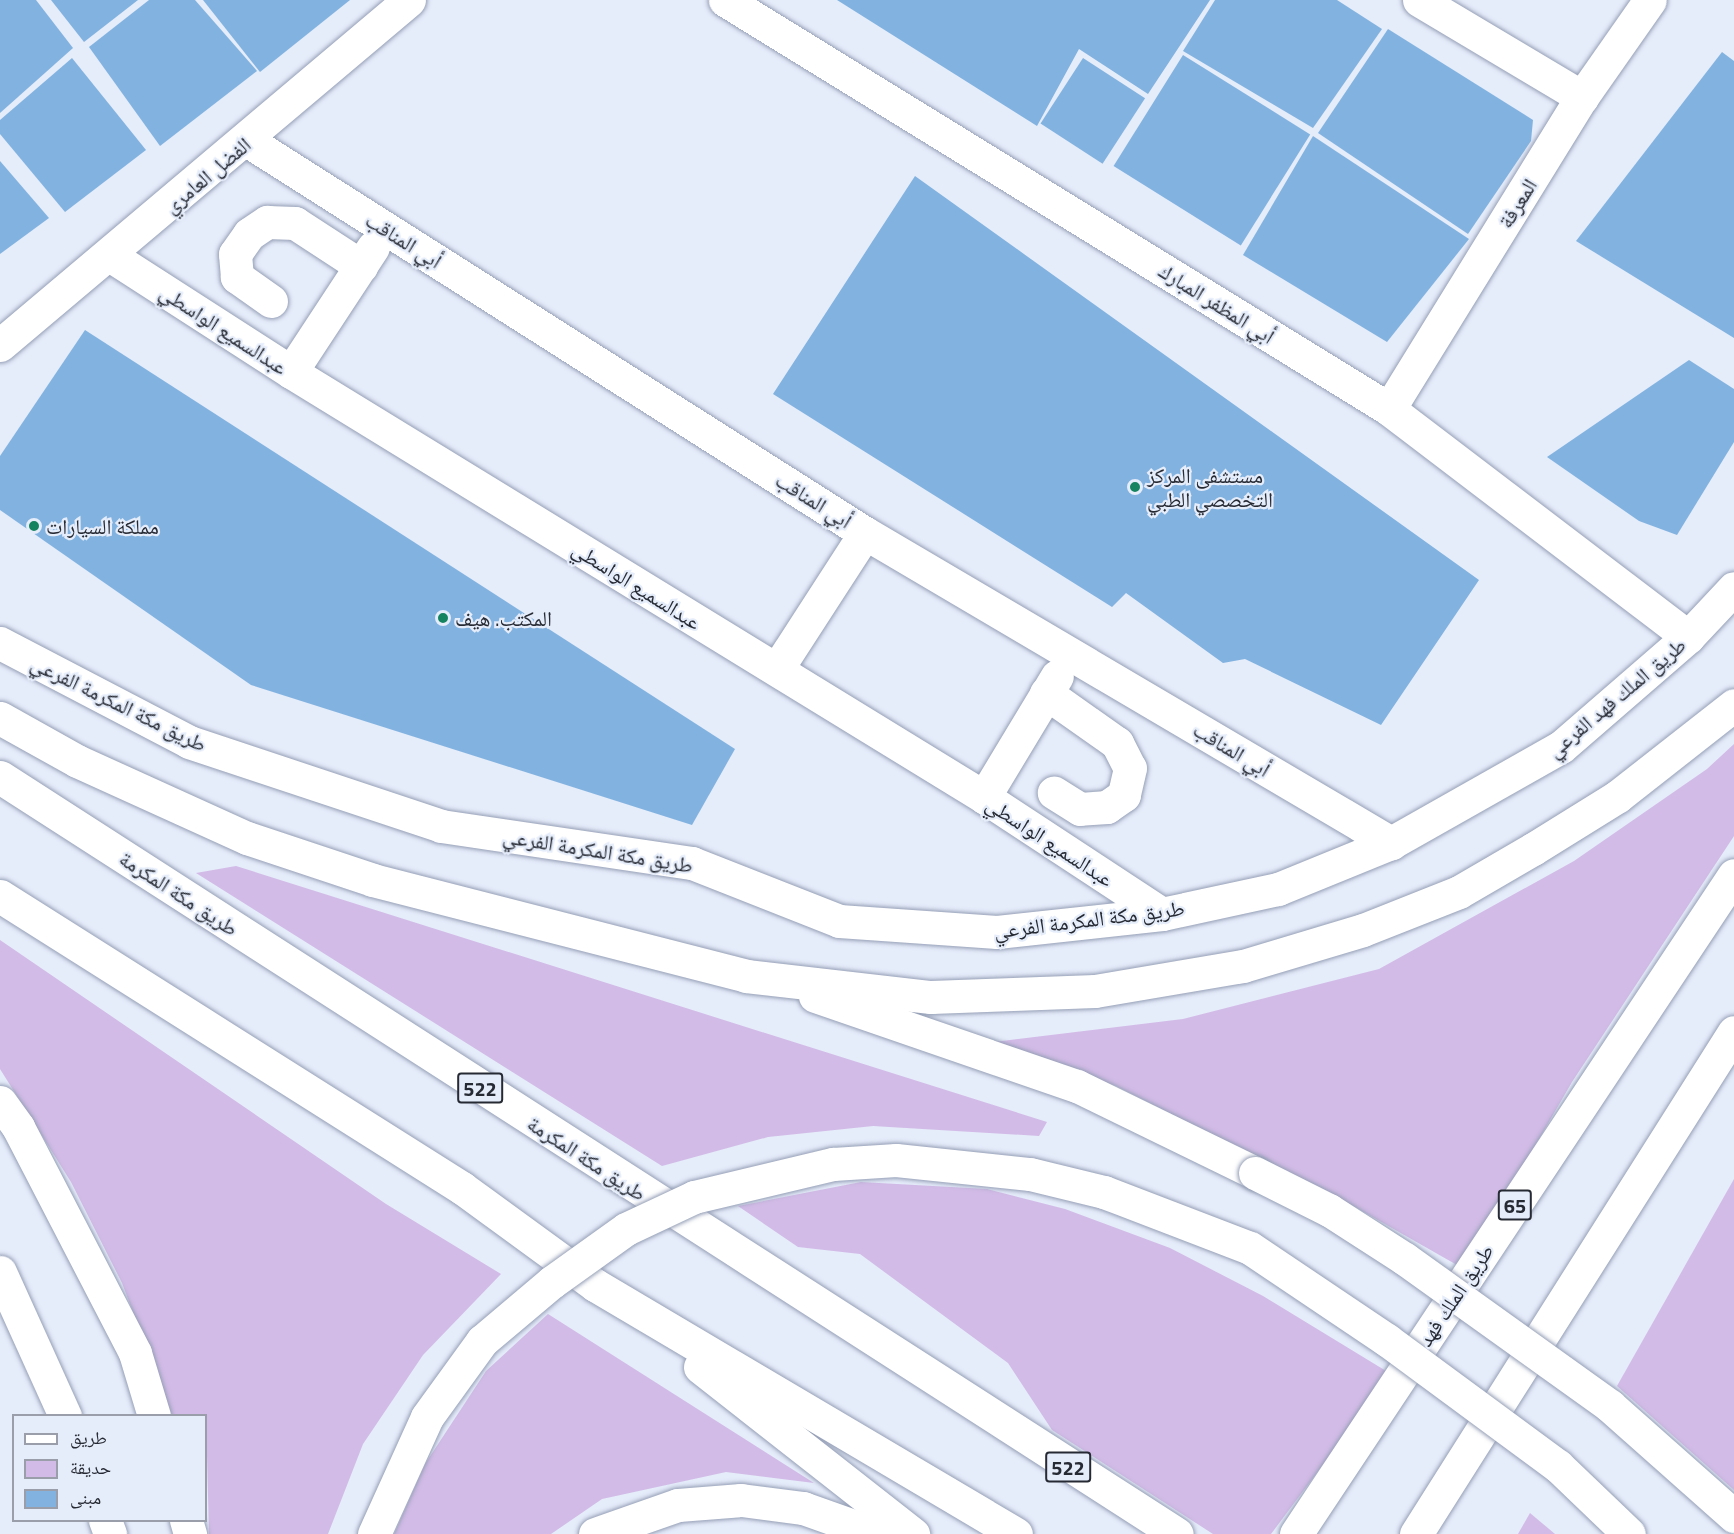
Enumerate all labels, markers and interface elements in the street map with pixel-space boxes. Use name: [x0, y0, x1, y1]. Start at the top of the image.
street label: الفضل العامري: [159, 131, 255, 219]
street label: المعرفة: [1492, 174, 1542, 232]
street label: أبي المناقب: [361, 207, 447, 273]
street label: أبي المظفر المبارك: [1154, 257, 1280, 349]
street label: عبدالسميع الواسطي: [156, 278, 292, 380]
place label: مستشفى المركز التخصصي الطبي: [1147, 462, 1273, 512]
street label: أبي المناقب: [771, 467, 857, 533]
marker: مستشفى المركز التخصصي الطبي: [1128, 480, 1142, 494]
place label: مملكة السيارات: [46, 513, 159, 539]
marker: مملكة السيارات: [27, 519, 41, 533]
street label: عبدالسميع الواسطي: [568, 535, 706, 635]
place label: المكتب. هيف: [455, 605, 552, 631]
marker: المكتب. هيف: [436, 611, 450, 625]
street label: طريق الملك فهد الفرعي: [1541, 632, 1691, 762]
street label: طريق مكة المكرمة الفرعي: [27, 650, 211, 756]
street label: أبي المناقب: [1189, 716, 1275, 782]
street label: عبدالسميع الواسطي: [982, 790, 1118, 892]
street label: طريق مكة المكرمة الفرعي: [501, 823, 695, 877]
street label: طريق مكة المكرمة: [115, 845, 243, 941]
street label: طريق مكة المكرمة الفرعي: [992, 895, 1186, 943]
road number: 522: [456, 1071, 504, 1105]
street label: طريق مكة المكرمة: [523, 1110, 651, 1206]
road number: 65: [1497, 1188, 1533, 1222]
street label: طريق الملك فهد: [1412, 1239, 1498, 1351]
legend: [12, 1414, 207, 1522]
text: طريق: [70, 1424, 107, 1451]
road number: 522: [1044, 1450, 1092, 1484]
text: حديقة: [70, 1454, 111, 1481]
text: مبنى: [70, 1484, 101, 1511]

